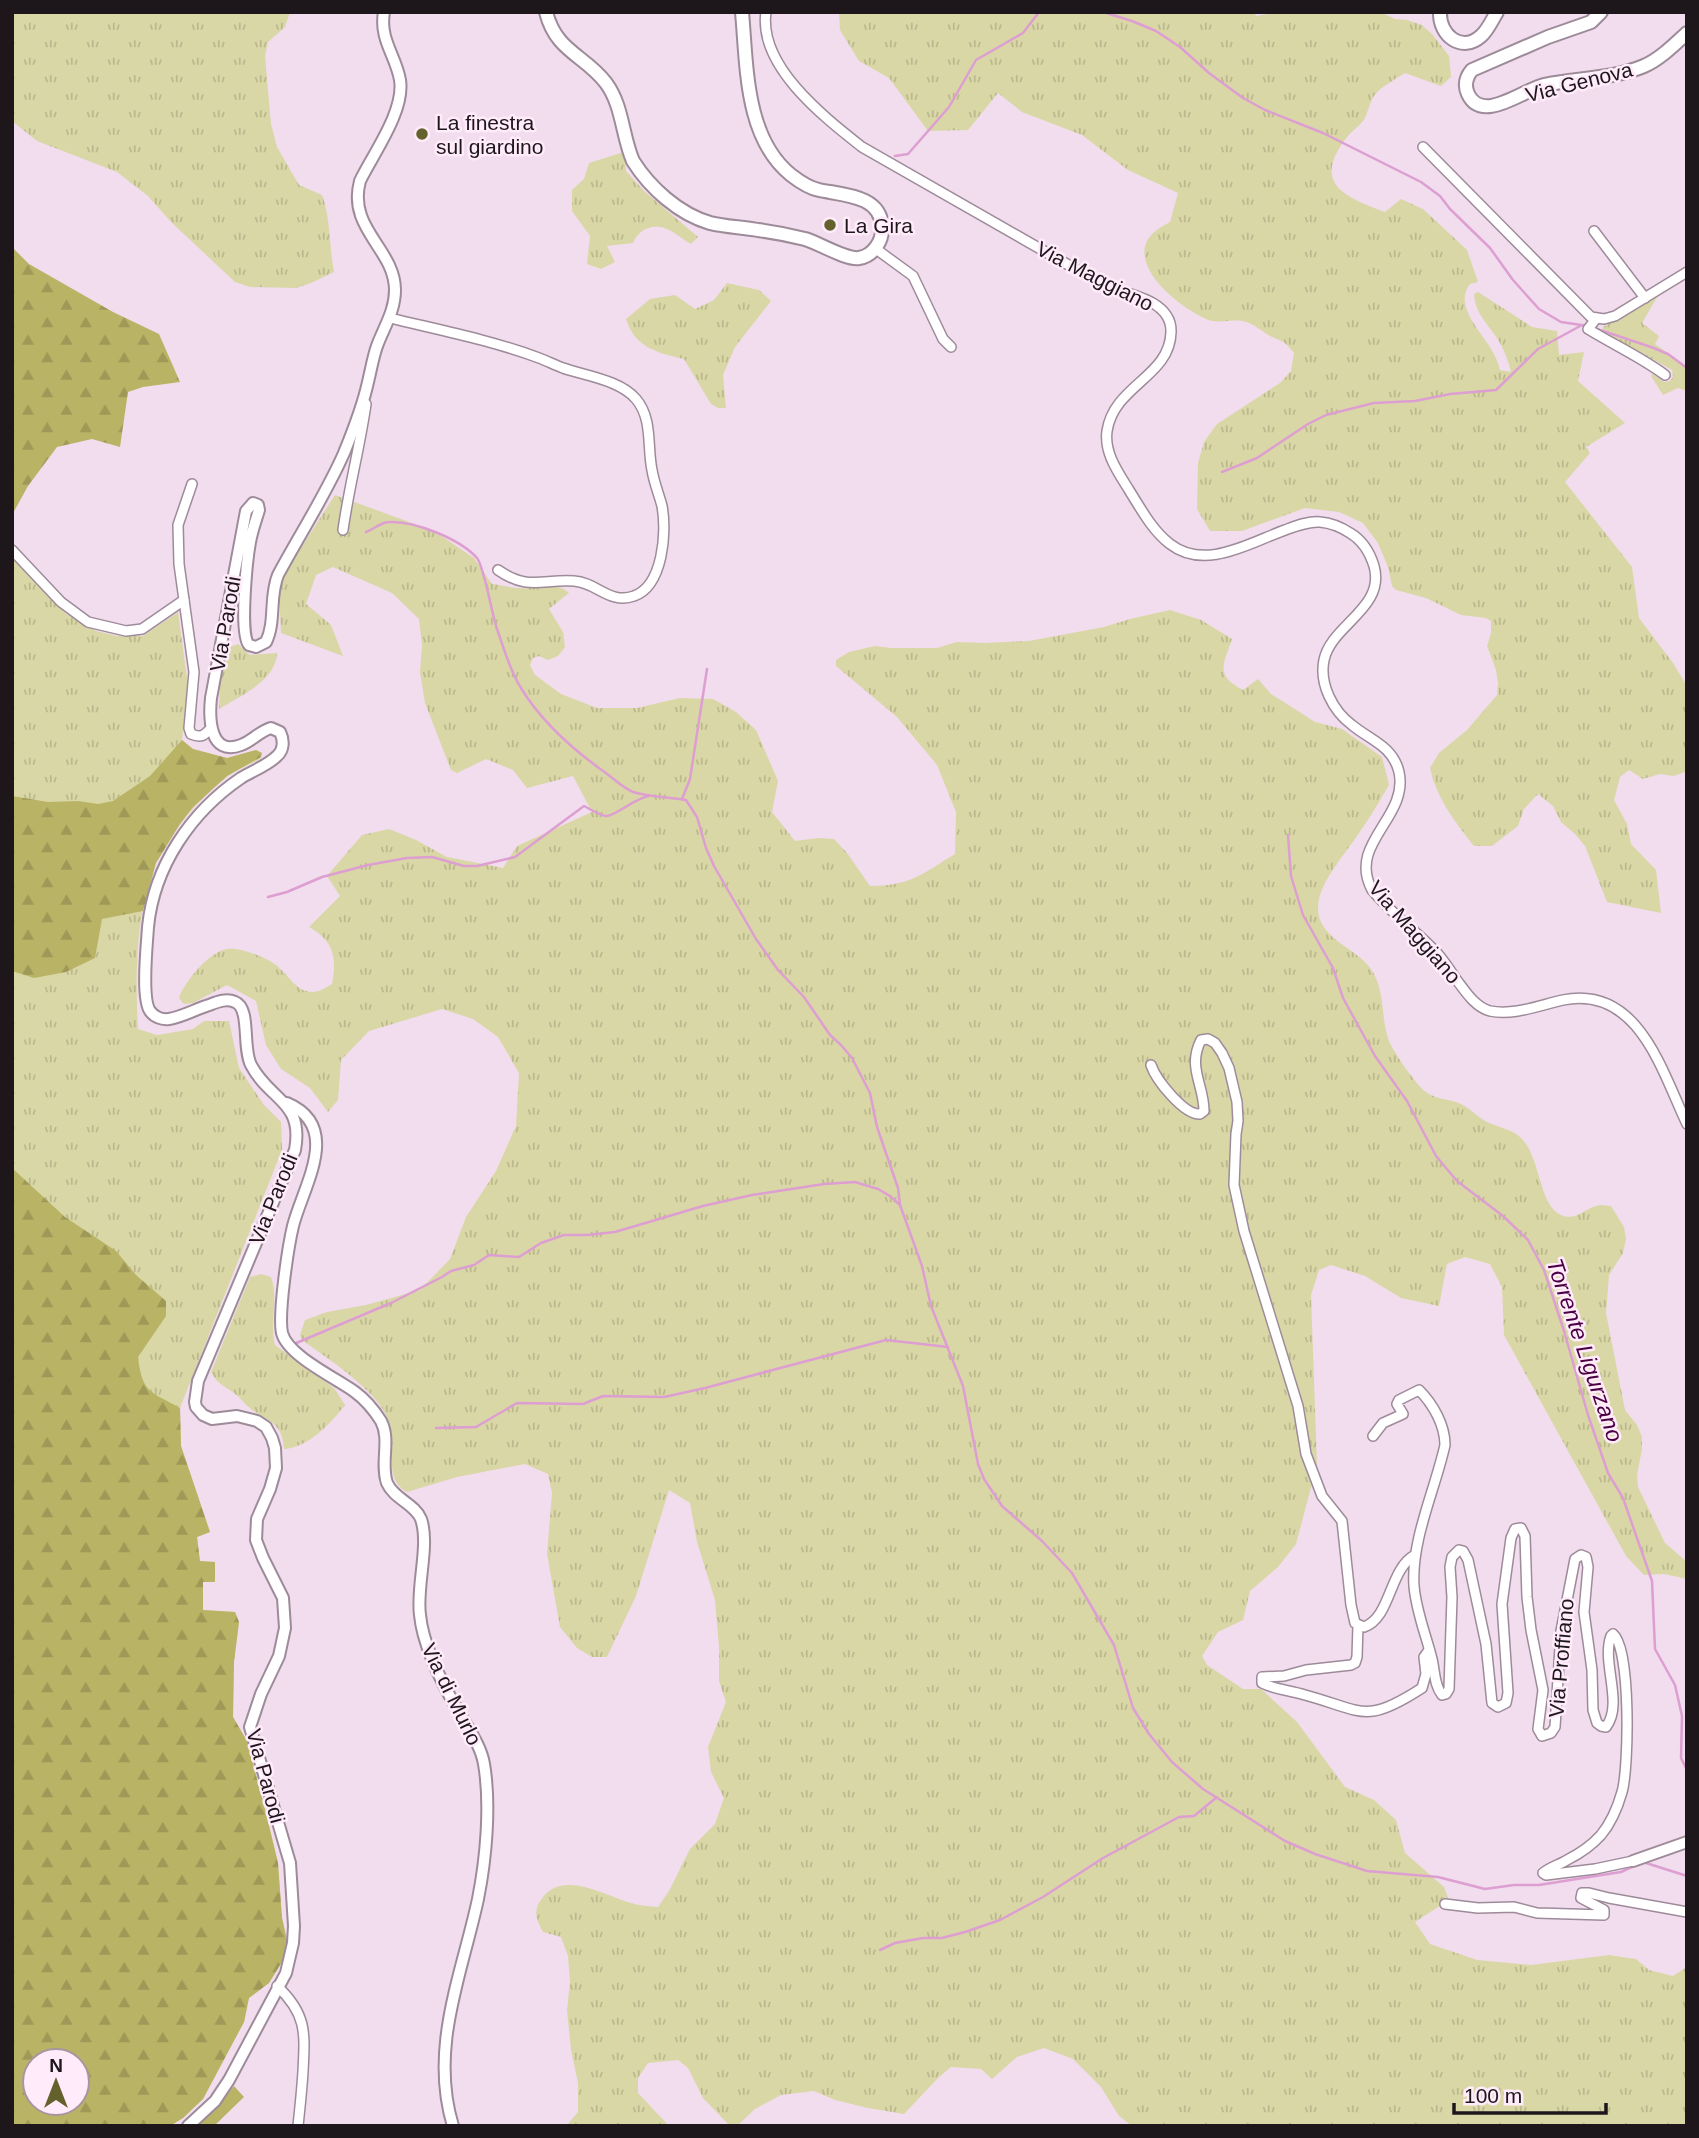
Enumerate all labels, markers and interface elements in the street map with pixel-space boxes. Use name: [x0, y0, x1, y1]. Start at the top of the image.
street label: Via Genova: [1523, 58, 1635, 106]
place label: La finestra sul giardino: [436, 111, 543, 158]
marker: La finestra sul giardino: [414, 126, 430, 142]
place label: La Gira: [844, 214, 913, 237]
marker: La Gira: [822, 217, 838, 233]
street label: Via Maggiano: [1033, 237, 1157, 315]
street label: Via Parodi: [205, 574, 245, 674]
street label: Via Maggiano: [1364, 876, 1466, 988]
street label: Via Parodi: [244, 1150, 302, 1248]
water label: Torrente Ligurzano: [1541, 1255, 1629, 1445]
street label: Via Proffiano: [1544, 1597, 1578, 1719]
street label: Via di Murlo: [417, 1639, 487, 1749]
street label: Via Parodi: [242, 1726, 290, 1826]
north arrow: [21, 2047, 91, 2117]
text: N: [49, 2055, 63, 2076]
scale bar: [1454, 2072, 1606, 2116]
text: 100 m: [1464, 2084, 1522, 2107]

